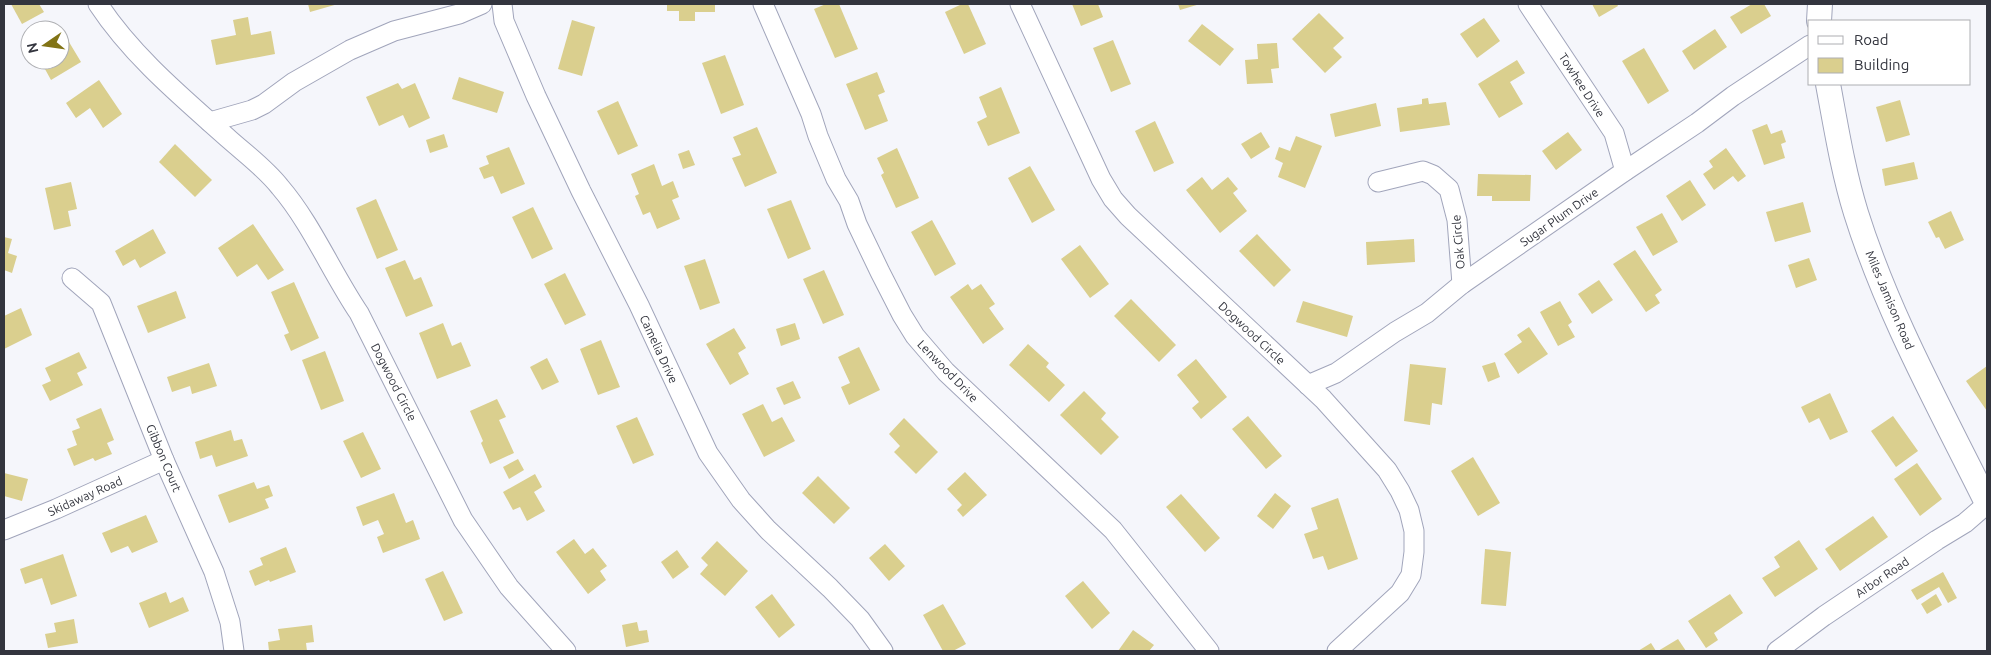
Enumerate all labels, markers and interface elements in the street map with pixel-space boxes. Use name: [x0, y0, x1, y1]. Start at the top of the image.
north arrow: [20, 20, 70, 70]
legend: [1808, 20, 1971, 85]
text: Road: [1854, 31, 1889, 48]
text: N: [23, 41, 41, 55]
street label: Towhee Drive: [1556, 51, 1608, 119]
text: Building: [1854, 56, 1909, 73]
street label: Sugar Plum Drive: [1518, 185, 1600, 249]
street label: Oak Circle: [1449, 214, 1467, 270]
street label: Miles Jamison Road: [1863, 249, 1917, 351]
street label: Dogwood Circle: [1216, 299, 1288, 367]
street label: Camelia Drive: [637, 313, 681, 385]
street label: Lenwood Drive: [915, 337, 981, 405]
street label: Dogwood Circle: [369, 341, 419, 423]
street label: Gibbon Court: [144, 422, 184, 494]
street label: Skidaway Road: [46, 474, 124, 518]
street label: Arbor Road: [1853, 554, 1911, 600]

